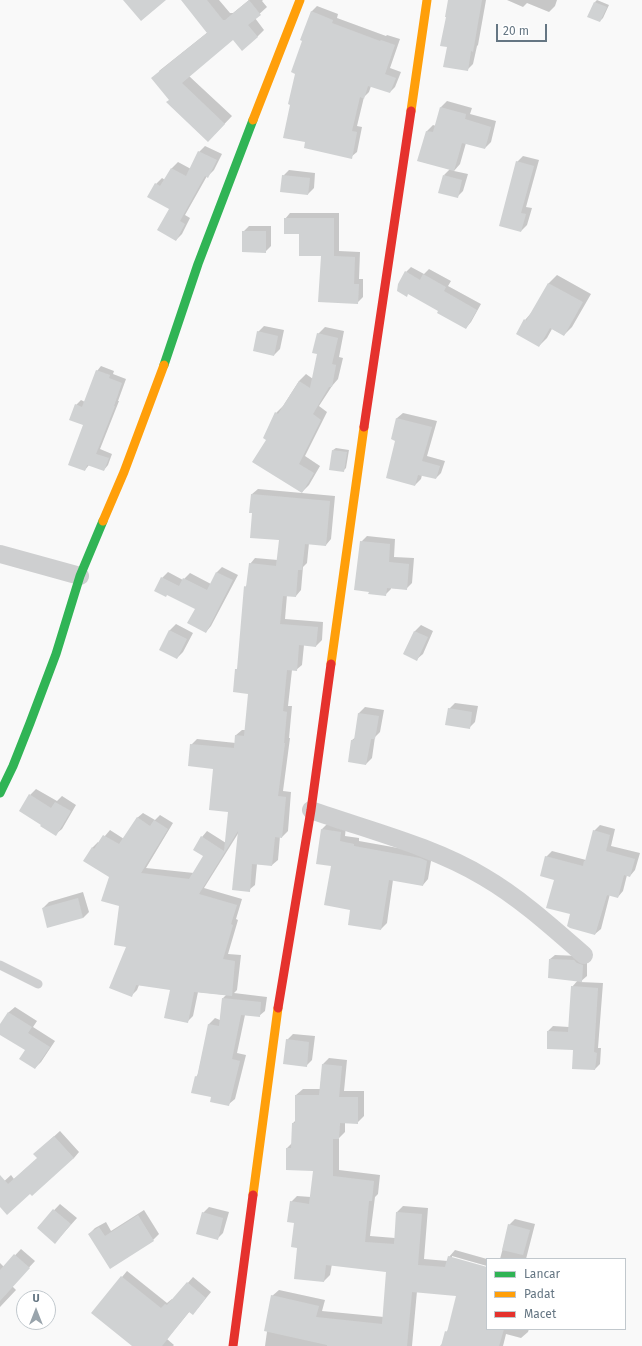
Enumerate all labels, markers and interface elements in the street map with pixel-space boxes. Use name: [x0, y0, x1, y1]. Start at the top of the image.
scale bar: [498, 16, 549, 42]
text: 20 m: [503, 24, 529, 38]
legend: [486, 1258, 626, 1330]
text: Lancar: [524, 1267, 560, 1281]
text: Padat: [524, 1287, 555, 1301]
north arrow: [16, 1290, 56, 1330]
text: U: [32, 1292, 40, 1305]
text: Macet: [524, 1307, 556, 1321]

